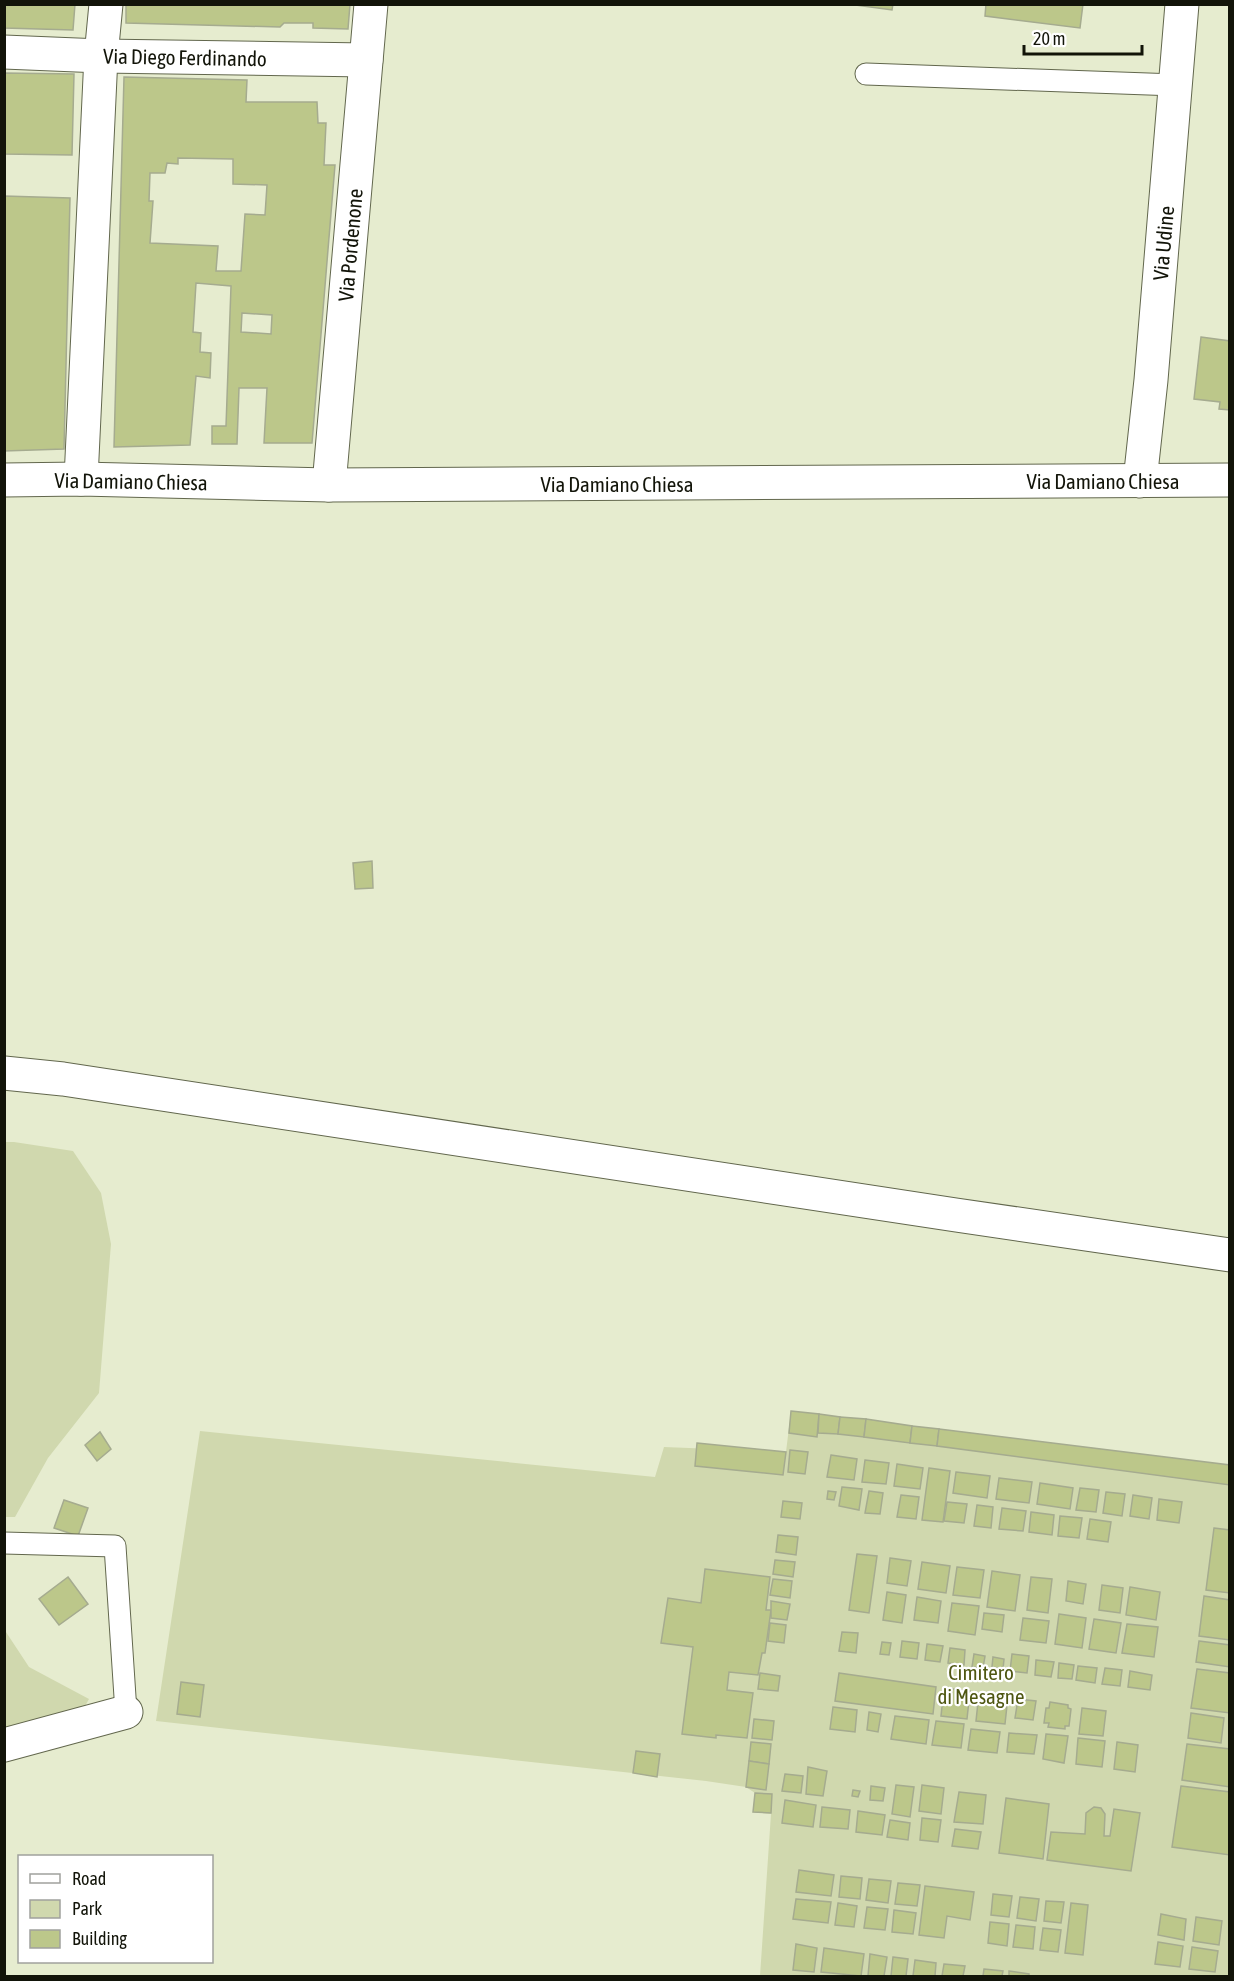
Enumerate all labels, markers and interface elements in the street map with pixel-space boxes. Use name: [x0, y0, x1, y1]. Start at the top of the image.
scale bar: [1024, 18, 1142, 56]
text: 20 m: [1033, 28, 1065, 49]
street label: Via Diego Ferdinando: [103, 44, 267, 70]
street label: Via Pordenone: [333, 188, 367, 302]
street label: Via Udine: [1148, 205, 1178, 281]
street label: Via Damiano Chiesa: [54, 468, 208, 494]
street label: Via Damiano Chiesa: [1026, 469, 1180, 493]
street label: Via Damiano Chiesa: [540, 472, 694, 496]
park label: Cimitero di Mesagne: [937, 1660, 1025, 1708]
legend: [18, 1855, 213, 1963]
text: Road: [72, 1868, 106, 1889]
text: Park: [72, 1898, 102, 1919]
text: Building: [72, 1928, 127, 1949]

